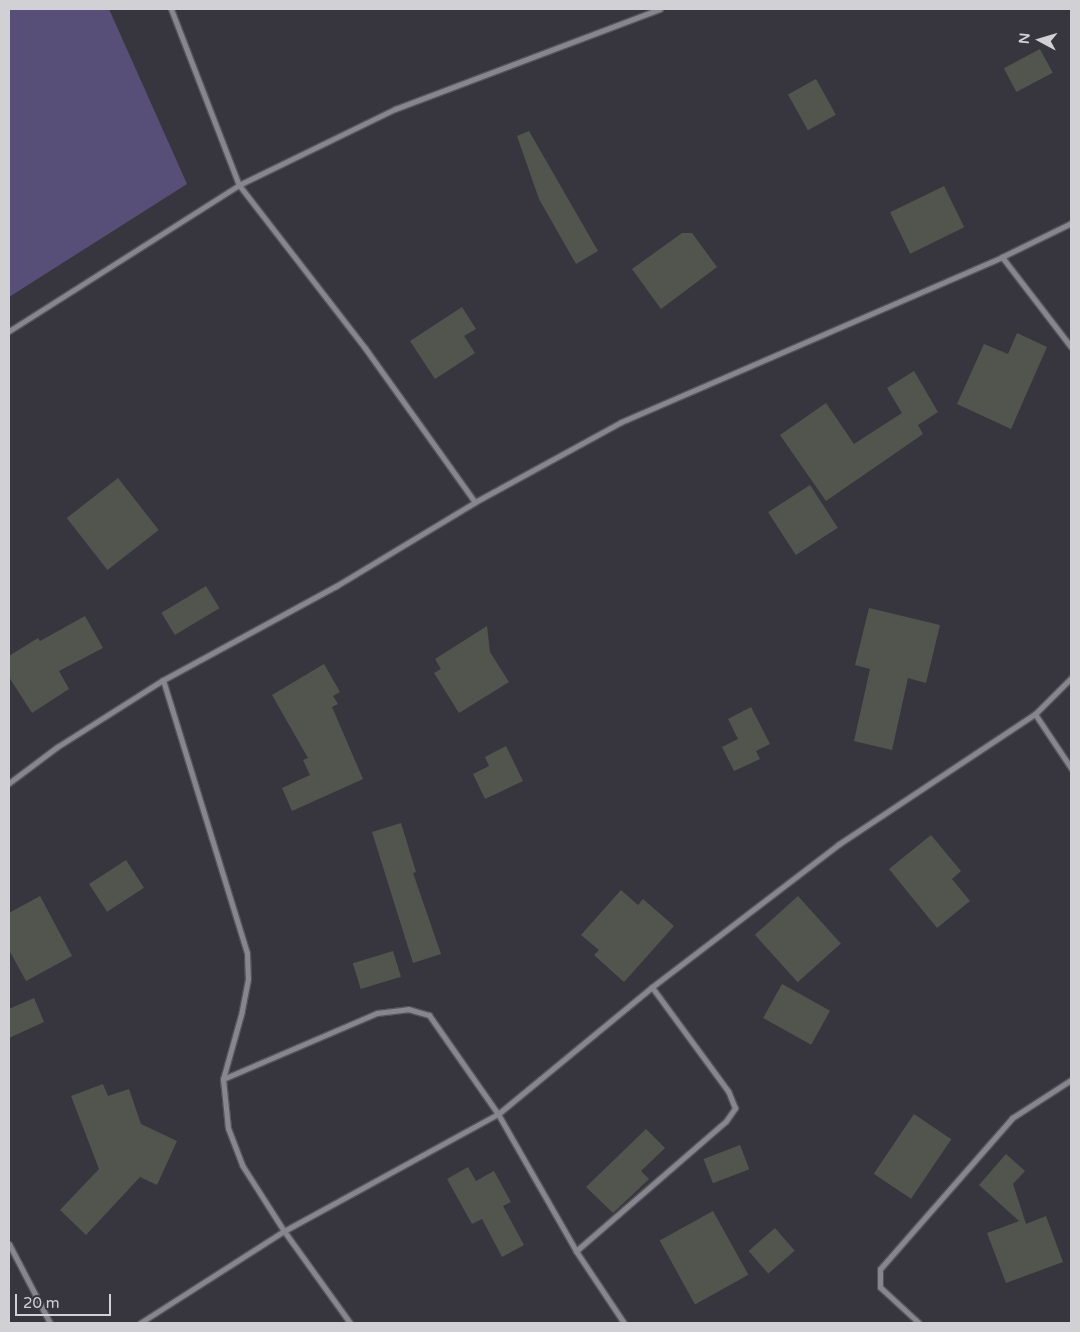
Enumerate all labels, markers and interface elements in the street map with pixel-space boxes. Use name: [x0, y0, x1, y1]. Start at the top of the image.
north arrow: [1015, 15, 1065, 65]
text: N: [1016, 32, 1034, 45]
scale bar: [18, 1284, 114, 1316]
text: 20 m: [23, 1294, 60, 1312]

